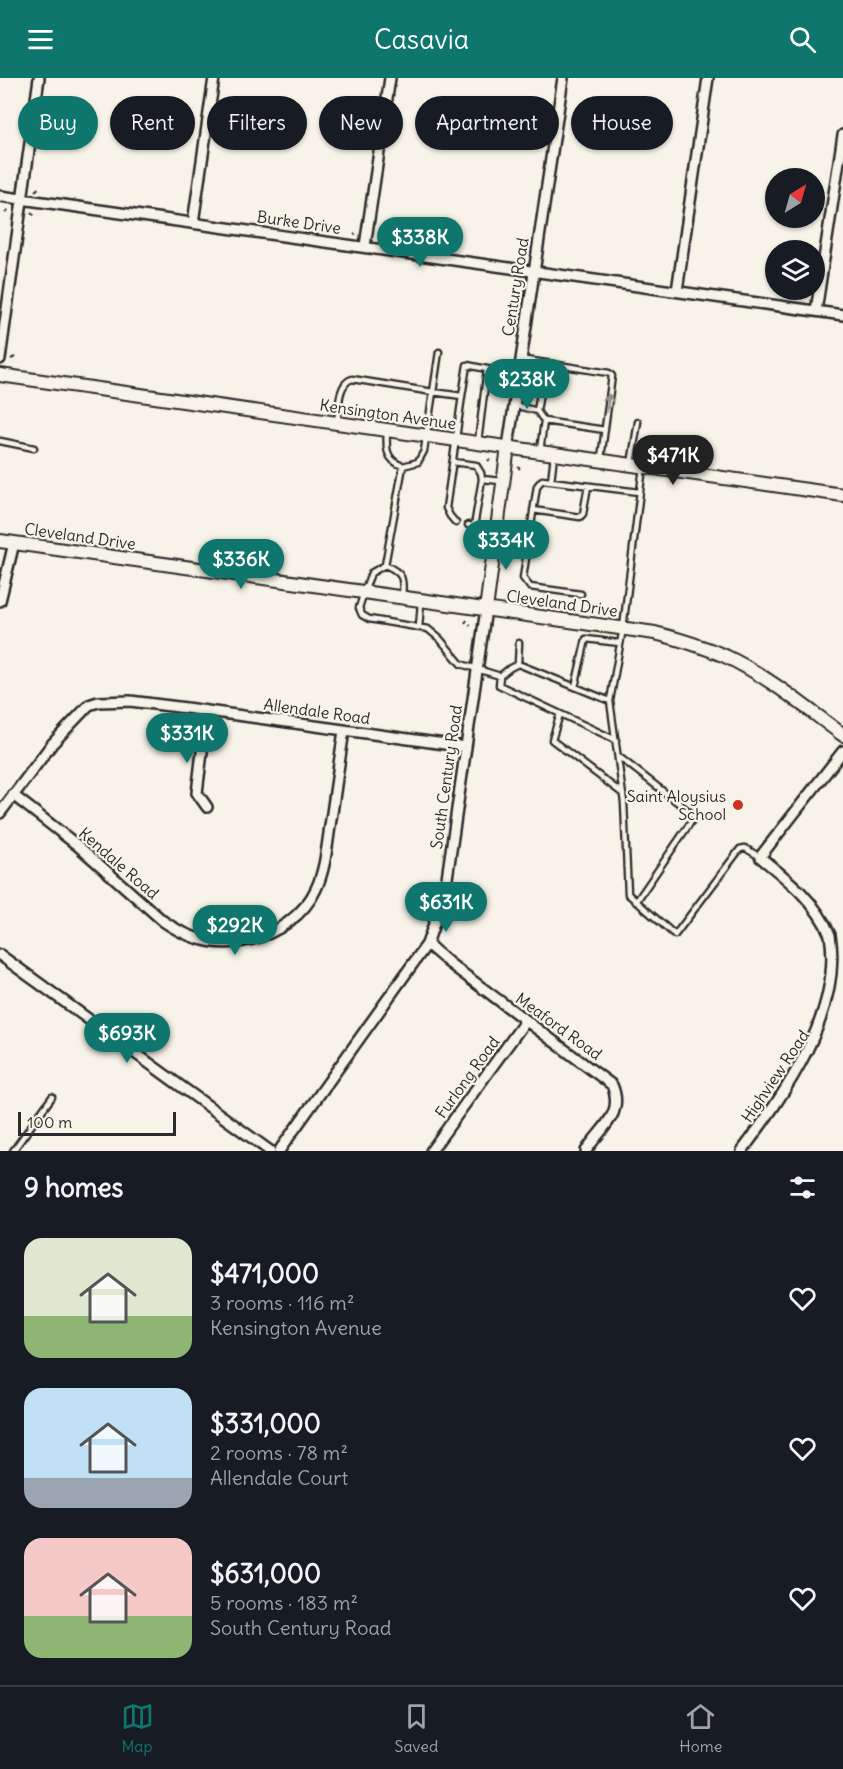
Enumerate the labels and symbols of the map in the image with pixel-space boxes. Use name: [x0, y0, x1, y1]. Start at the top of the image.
north arrow: [765, 168, 825, 228]
street label: Burke Drive: [256, 206, 342, 238]
pin: $338K: [378, 217, 462, 268]
street label: Century Road: [497, 236, 533, 338]
pin: $238K: [485, 359, 569, 410]
one-way arrow: [603, 393, 614, 413]
street label: Kensington Avenue: [319, 395, 457, 433]
pin: $471K: [631, 435, 715, 486]
street label: Cleveland Drive: [23, 518, 137, 554]
pin: $334K: [464, 520, 548, 571]
pin: $336K: [199, 539, 283, 590]
street label: Cleveland Drive: [505, 585, 619, 621]
street label: Allendale Road: [262, 694, 372, 728]
street label: South Century Road: [426, 704, 466, 850]
pin: $331K: [145, 713, 229, 764]
place label: Saint Aloysius School: [627, 786, 726, 824]
marker: Saint Aloysius School: [731, 798, 745, 812]
street label: Kendale Road: [75, 823, 163, 903]
pin: $631K: [404, 882, 488, 933]
pin: $292K: [193, 905, 277, 956]
street label: Meaford Road: [512, 988, 606, 1064]
pin: $693K: [85, 1013, 169, 1064]
street label: Highview Road: [737, 1026, 813, 1126]
street label: Furlong Road: [431, 1032, 503, 1122]
scale bar: [18, 1109, 176, 1136]

